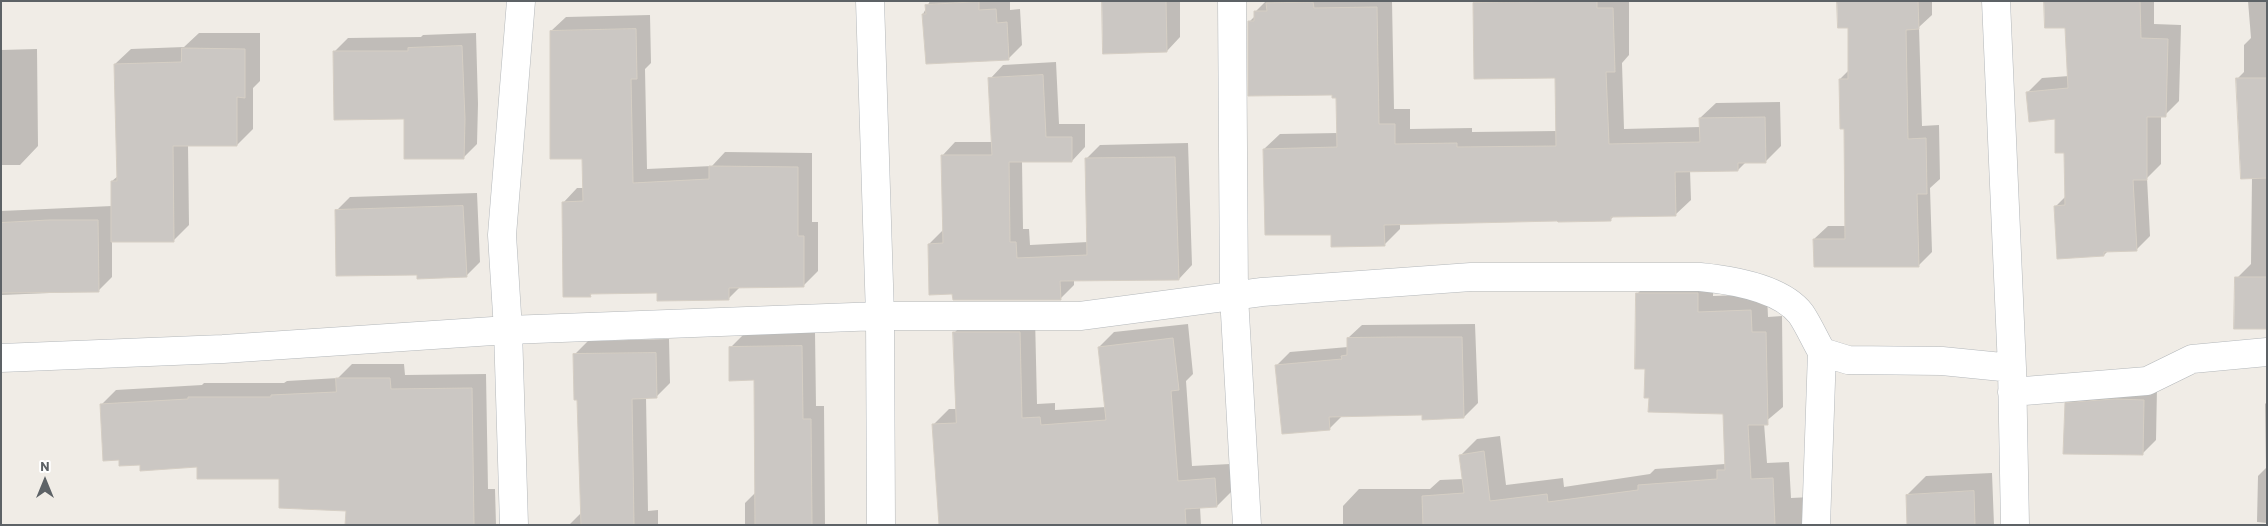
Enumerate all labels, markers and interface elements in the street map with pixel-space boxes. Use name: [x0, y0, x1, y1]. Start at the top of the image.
north arrow: [20, 456, 70, 506]
text: N: [40, 457, 50, 474]

